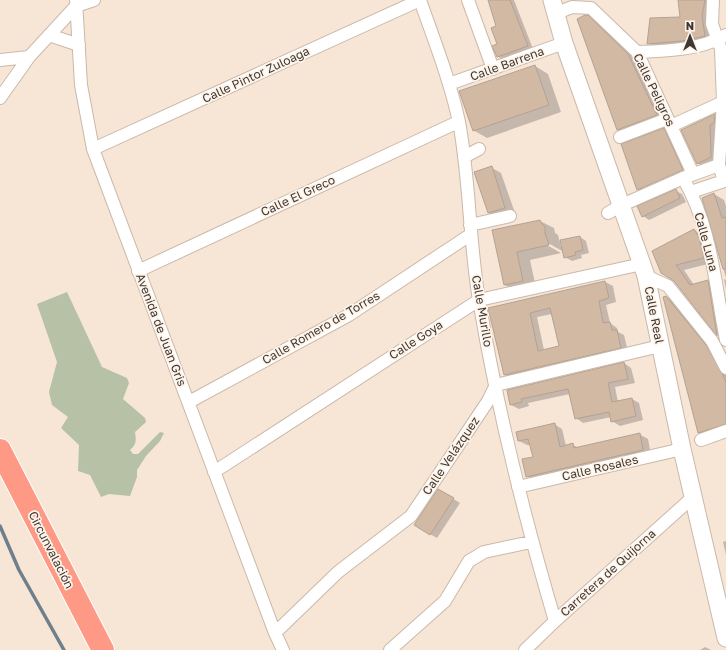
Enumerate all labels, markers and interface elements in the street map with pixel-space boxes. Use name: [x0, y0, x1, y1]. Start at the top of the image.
north arrow: [670, 16, 710, 56]
text: N: [686, 19, 694, 32]
street label: Calle Pintor Zuloaga: [200, 43, 312, 106]
street label: Calle Barrena: [468, 43, 546, 84]
street label: Calle Peligros: [630, 51, 679, 129]
street label: Calle El Greco: [258, 172, 337, 219]
street label: Calle Luna: [691, 211, 722, 273]
street label: Avenida de Juan Gris: [133, 271, 190, 388]
street label: Calle Murillo: [469, 274, 496, 348]
street label: Calle Real: [642, 285, 667, 345]
street label: Calle Romero de Torres: [259, 288, 382, 367]
street label: Calle Goya: [386, 317, 445, 362]
street label: Calle Velázquez: [419, 414, 482, 498]
street label: Calle Rosales: [560, 451, 640, 484]
street label: Circunvalación: [25, 509, 77, 591]
street label: Carretera de Quijorna: [557, 526, 658, 619]

